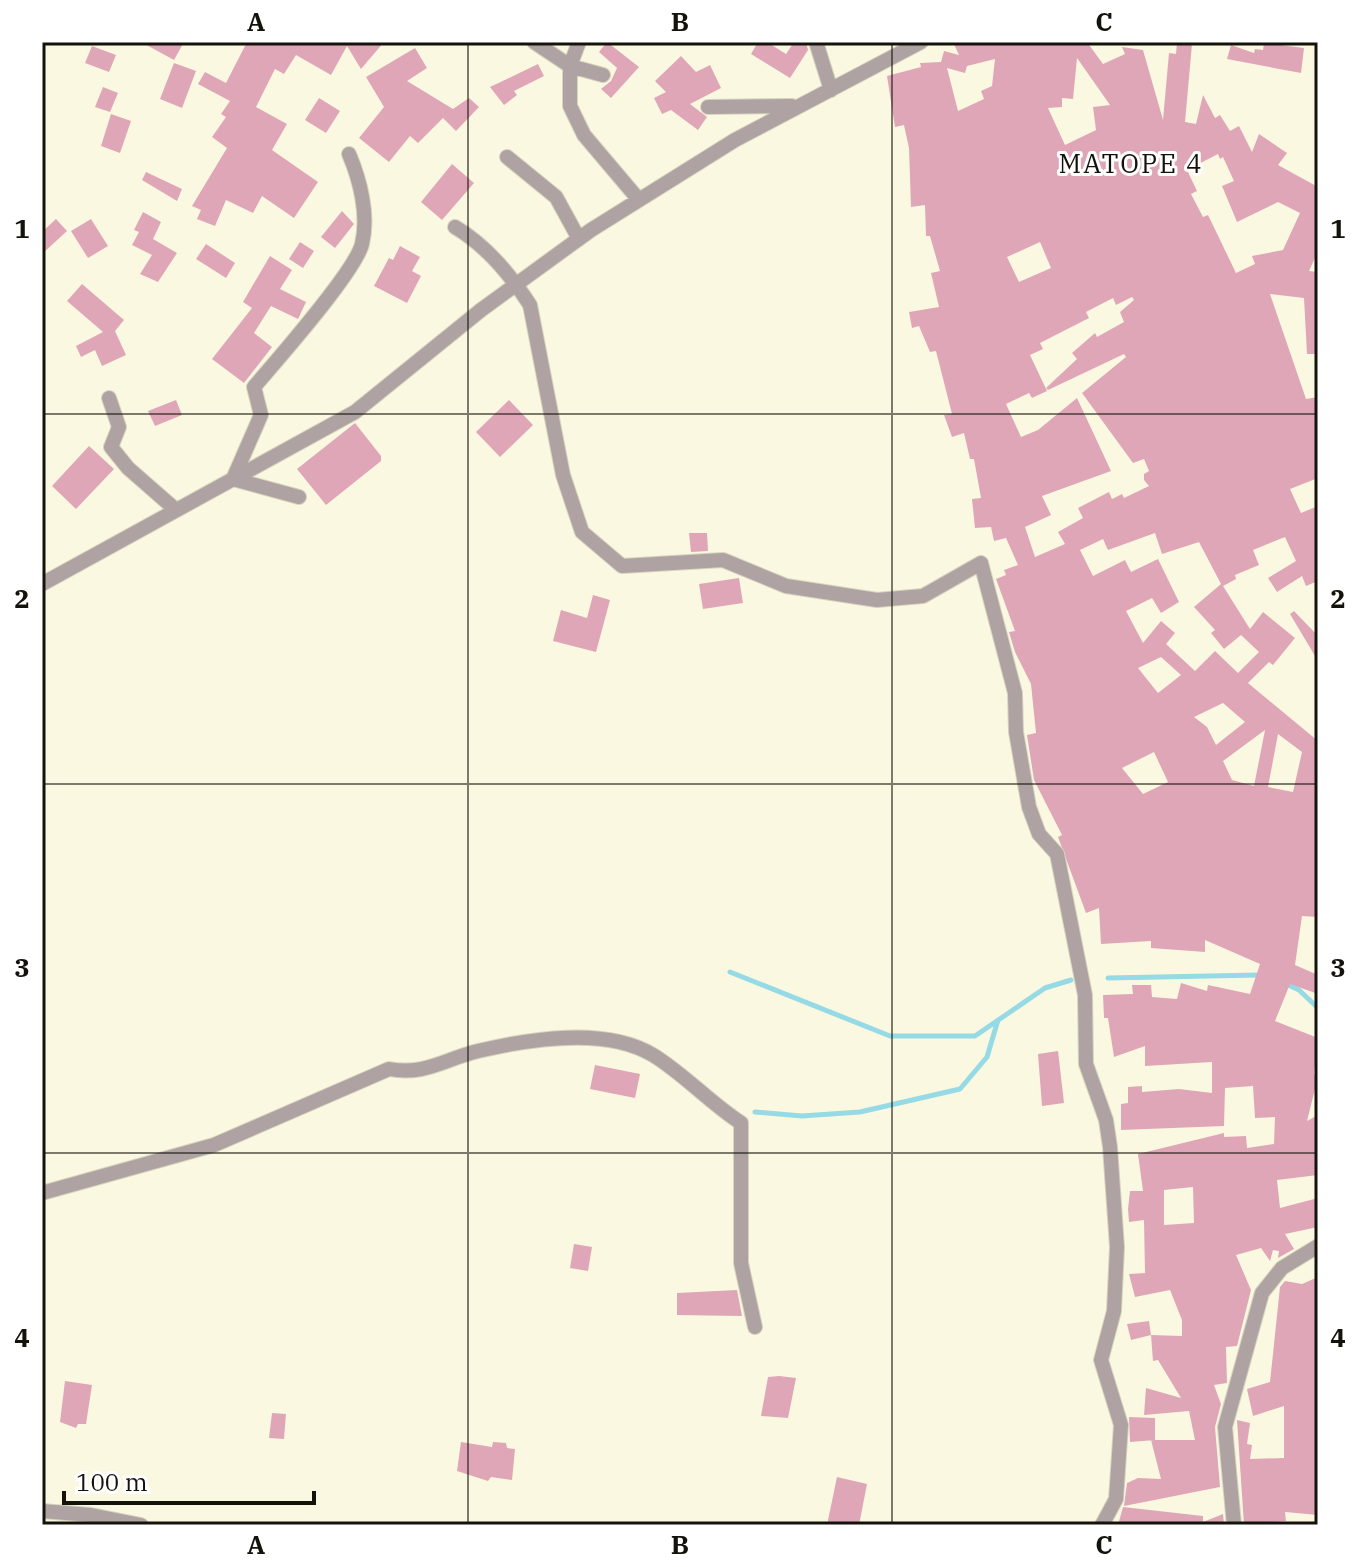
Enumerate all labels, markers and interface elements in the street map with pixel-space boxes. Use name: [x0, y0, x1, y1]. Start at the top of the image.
text: A: [247, 4, 265, 38]
text: B: [671, 4, 689, 38]
text: C: [1095, 4, 1113, 38]
district label: MATOPE 4: [1059, 146, 1204, 180]
text: 1: [14, 211, 30, 245]
text: 1: [1330, 211, 1346, 245]
text: 2: [14, 581, 30, 615]
text: 2: [1330, 581, 1346, 615]
text: 3: [14, 950, 30, 984]
text: 3: [1330, 950, 1346, 984]
text: 4: [14, 1320, 30, 1354]
text: 4: [1330, 1320, 1346, 1354]
scale bar: [64, 1455, 314, 1505]
text: 100 m: [76, 1466, 148, 1498]
text: A: [247, 1527, 265, 1561]
text: B: [671, 1527, 689, 1561]
text: C: [1095, 1527, 1113, 1561]

